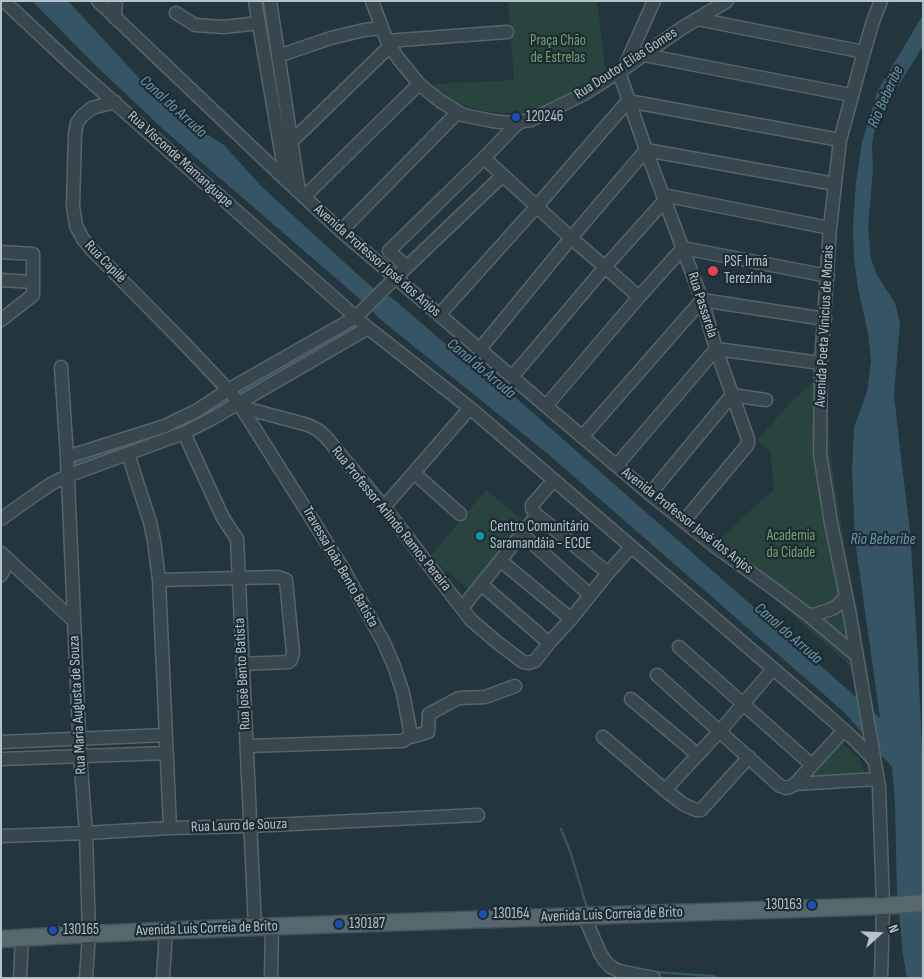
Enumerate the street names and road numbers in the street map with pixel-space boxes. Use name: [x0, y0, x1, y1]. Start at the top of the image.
street label: Rua Doutor Elias Gomes: [571, 24, 681, 104]
street label: Rua Visconde Mamanguape: [123, 108, 237, 212]
street label: Avenida Professor José dos Anjos: [310, 201, 444, 321]
street label: Rua Capilé: [80, 237, 130, 287]
street label: Avenida Poeta Vinicius de Morais: [812, 245, 838, 407]
street label: Rua Passarela: [683, 270, 721, 340]
street label: Rua Professor Arlindo Ramos Pereira: [327, 443, 455, 595]
street label: Avenida Professor José dos Anjos: [617, 464, 757, 578]
street label: Travessa João Bento Batista: [298, 503, 382, 631]
street label: Rua José Bento Batista: [231, 617, 255, 731]
street label: Rua Maria Augusta de Souza: [65, 635, 91, 775]
street label: Rua Lauro de Souza: [191, 815, 287, 837]
street label: Avenida Luís Correia de Brito: [541, 904, 683, 926]
street label: Avenida Luís Correia de Brito: [136, 918, 278, 940]

